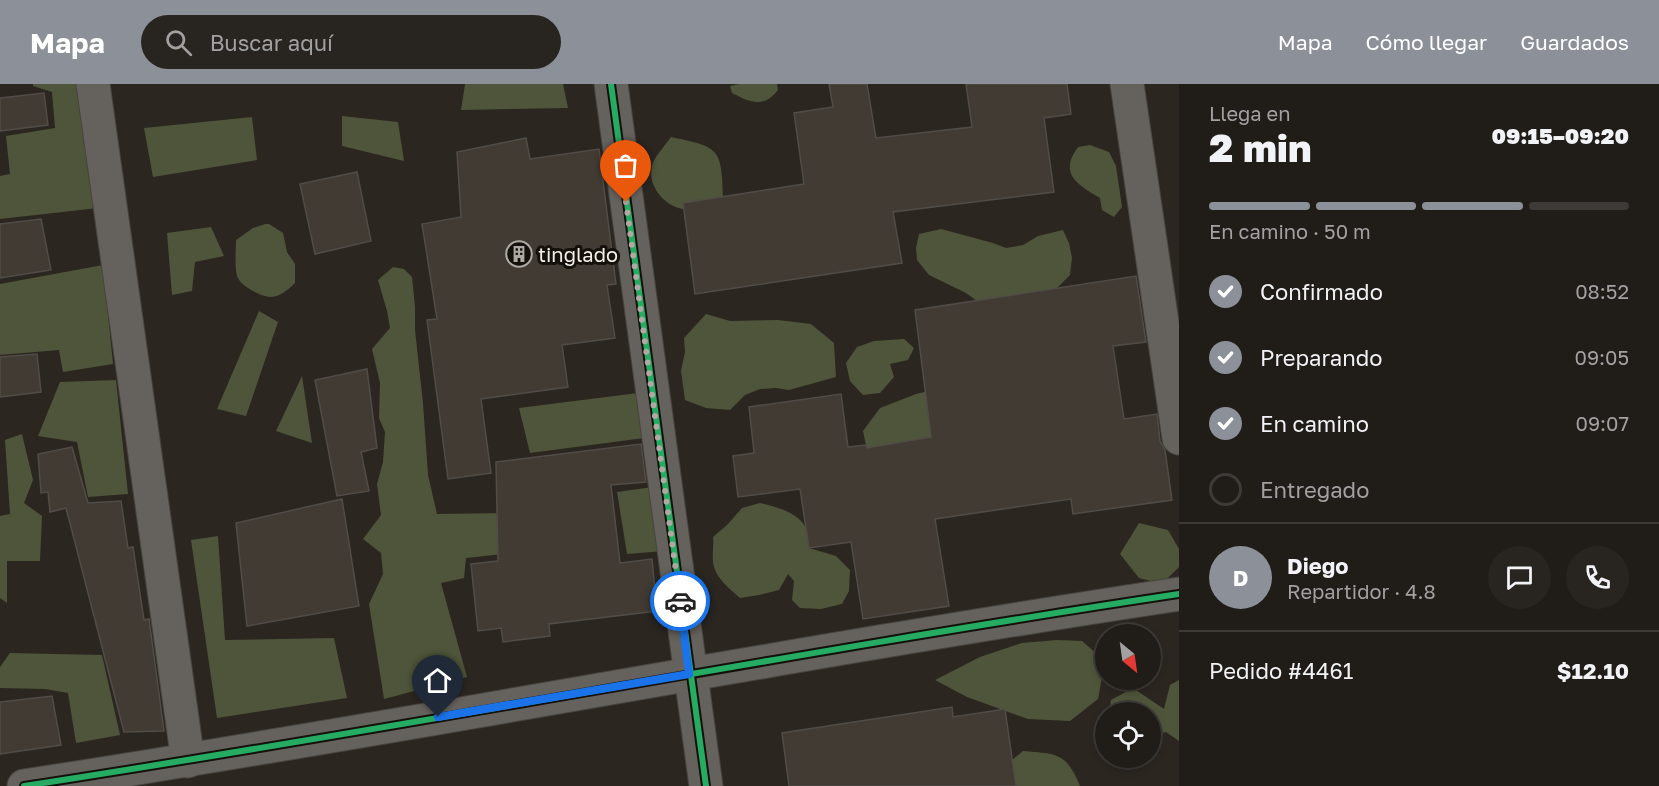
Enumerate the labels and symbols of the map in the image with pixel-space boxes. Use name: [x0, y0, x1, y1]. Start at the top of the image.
pin: [600, 140, 651, 202]
building icon: tinglado: [504, 239, 534, 269]
place label: tinglado: [538, 242, 618, 266]
courier: [650, 571, 710, 631]
north arrow: [1095, 624, 1161, 690]
pin: [412, 655, 463, 717]

